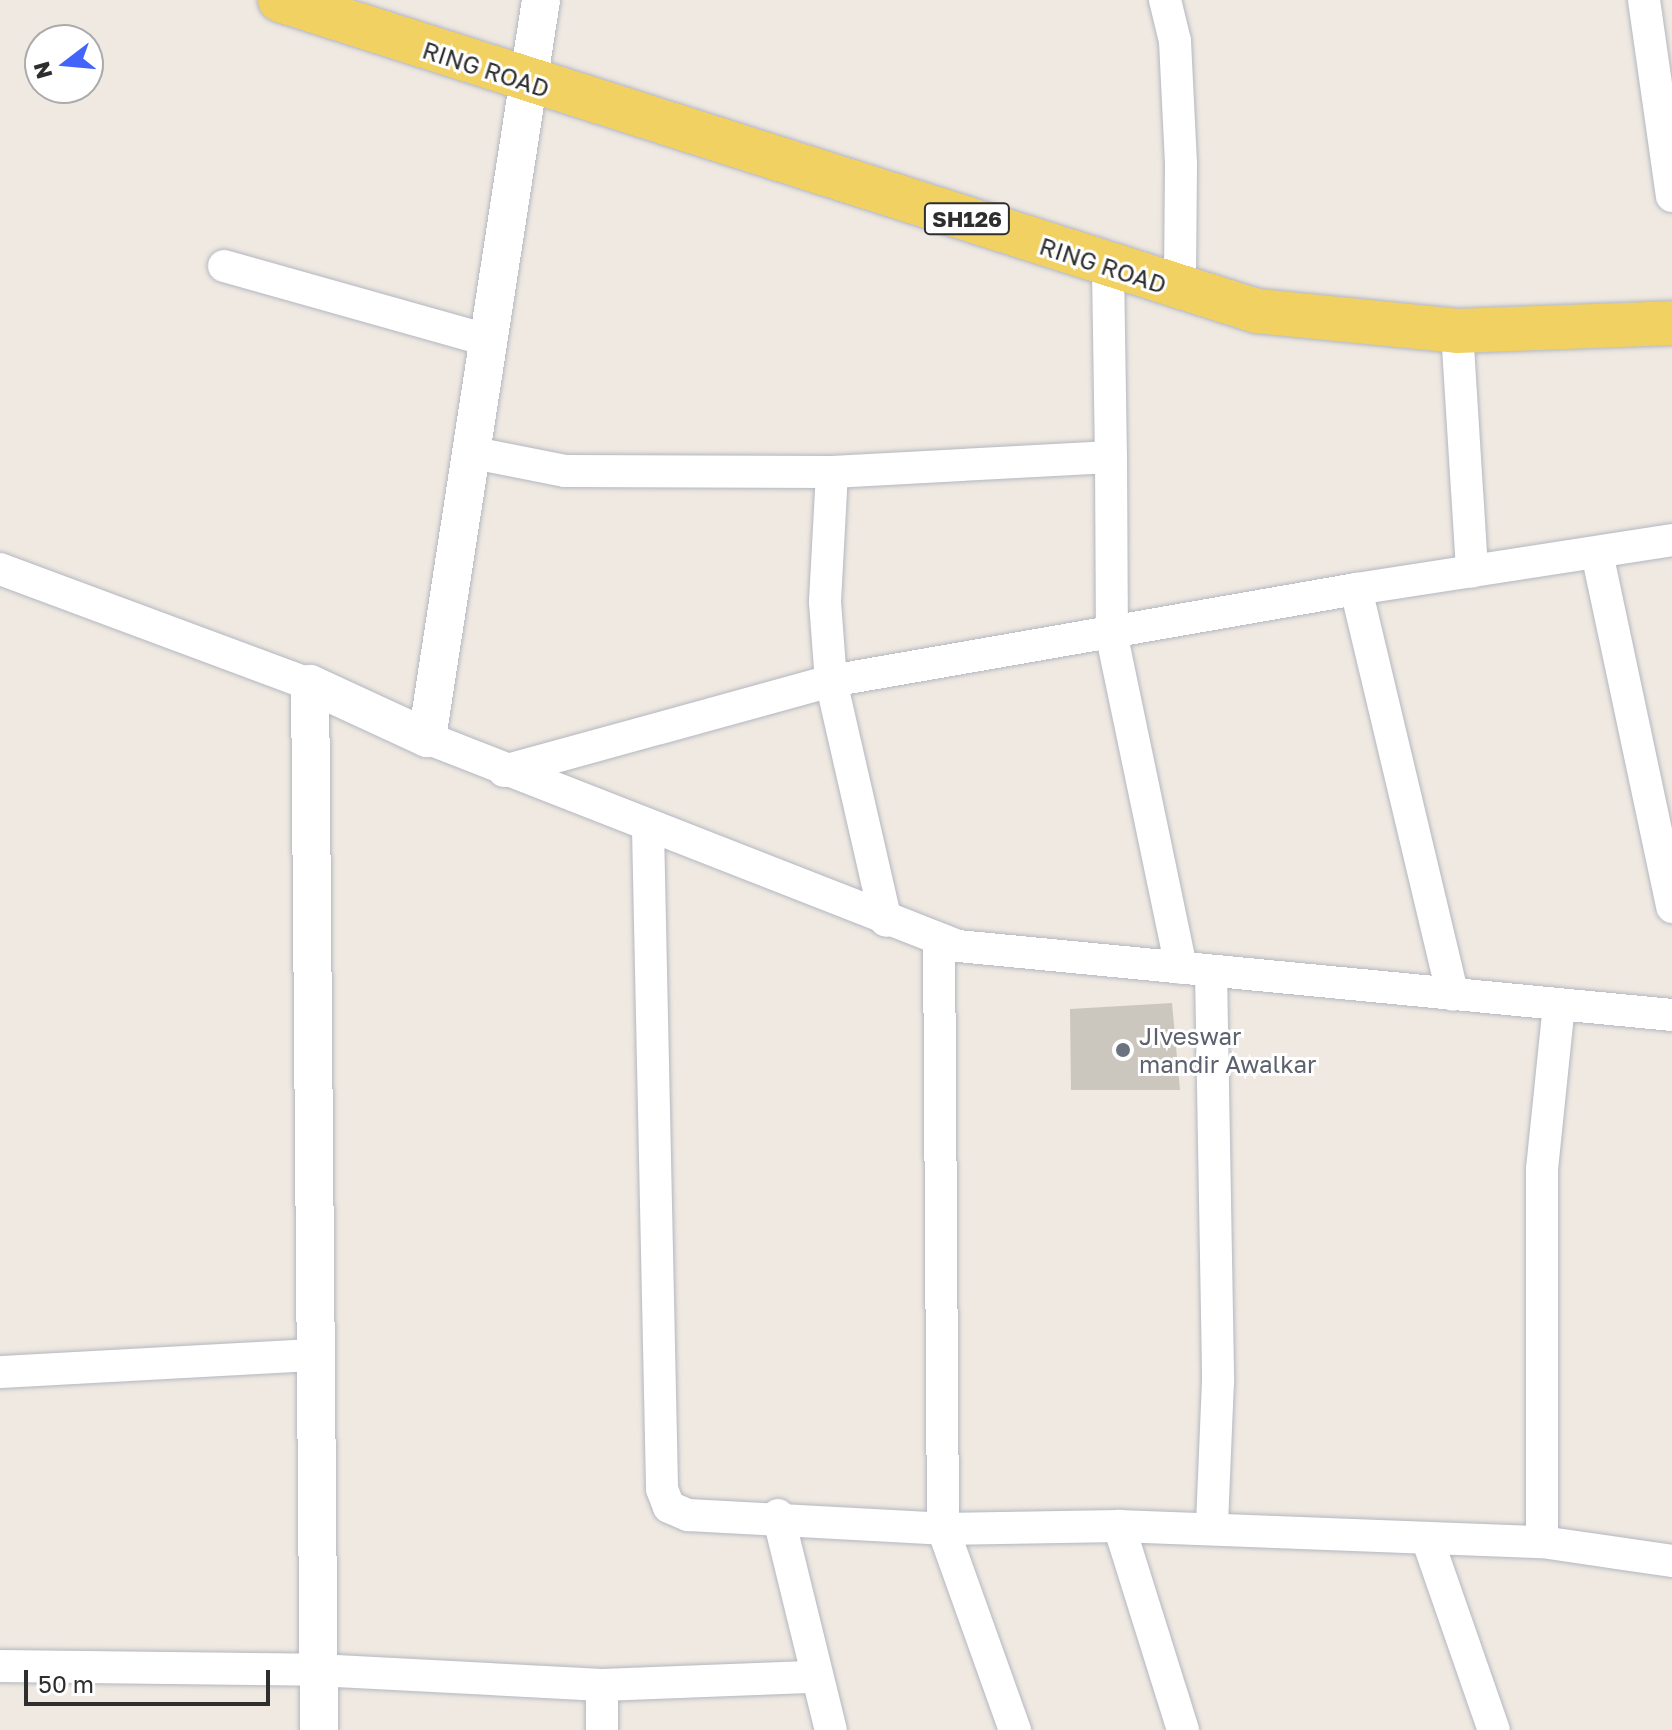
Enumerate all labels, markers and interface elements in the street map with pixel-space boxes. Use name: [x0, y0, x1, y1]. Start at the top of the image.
north arrow: [24, 24, 104, 104]
street label: RING ROAD: [419, 35, 553, 103]
text: N: [27, 58, 58, 82]
road number: SH126: [923, 201, 1011, 237]
street label: RING ROAD: [1036, 231, 1170, 299]
place label: JIveswar mandir Awalkar: [1139, 1022, 1316, 1078]
marker: JIveswar mandir Awalkar: [1114, 1041, 1132, 1059]
scale bar: [28, 1654, 274, 1704]
text: 50 m: [38, 1669, 94, 1698]

